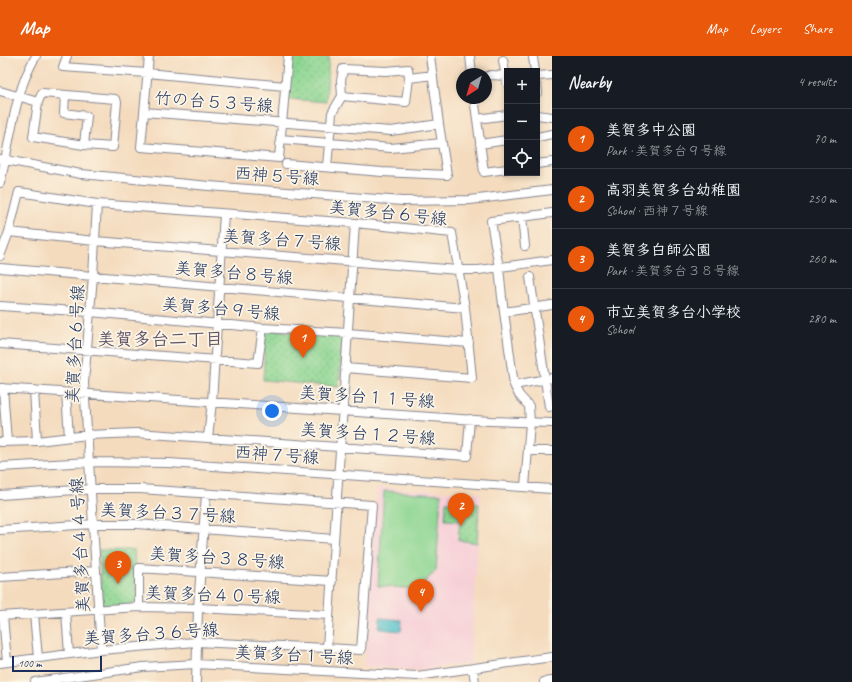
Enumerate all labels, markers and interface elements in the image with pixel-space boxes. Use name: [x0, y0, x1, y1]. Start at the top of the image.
text: Map: [20, 16, 50, 40]
text: Map: [706, 20, 728, 37]
text: Layers: [750, 20, 781, 37]
text: Share: [803, 20, 832, 37]
north arrow: [456, 68, 492, 104]
map controls: [504, 68, 540, 176]
button: +: [504, 68, 540, 104]
text: Nearby: [568, 72, 611, 93]
text: 4 results: [798, 74, 836, 90]
street label: 竹の台５３号線: [154, 87, 274, 117]
button: −: [504, 104, 540, 140]
text: 美賀多中公園: [606, 121, 696, 140]
text: 1: [578, 131, 584, 147]
text: 70 m: [814, 131, 836, 147]
button: locate: [504, 140, 540, 176]
text: Park · 美賀多台９号線: [606, 143, 726, 159]
street label: 西神５号線: [234, 163, 320, 189]
text: 高羽美賀多台幼稚園: [606, 181, 741, 200]
text: 2: [578, 191, 584, 207]
text: 250 m: [808, 191, 836, 207]
street label: 美賀多台６号線: [328, 196, 448, 230]
text: School · 西神７号線: [606, 203, 708, 219]
street label: 美賀多台７号線: [222, 225, 342, 255]
text: 美賀多白師公園: [606, 241, 711, 260]
text: 3: [578, 251, 584, 267]
text: 260 m: [808, 251, 836, 267]
street label: 美賀多台８号線: [174, 257, 294, 289]
text: Park · 美賀多台３８号線: [606, 263, 739, 279]
street label: 美賀多台６号線: [61, 284, 89, 404]
street label: 美賀多台９号線: [161, 293, 281, 325]
text: 市立美賀多台小学校: [606, 303, 741, 322]
text: 4: [578, 311, 584, 327]
text: 280 m: [808, 311, 836, 327]
text: School: [606, 322, 634, 338]
pin: 1: [290, 325, 316, 358]
district label: 美賀多台二丁目: [97, 328, 223, 350]
street label: 美賀多台１１号線: [298, 382, 436, 412]
your location: [262, 401, 282, 421]
street label: 美賀多台１２号線: [299, 419, 437, 449]
street label: 西神７号線: [234, 442, 320, 468]
street label: 美賀多台４４号線: [66, 477, 94, 613]
pin: 2: [448, 493, 474, 526]
street label: 美賀多台３７号線: [100, 499, 236, 527]
street label: 美賀多台３８号線: [148, 543, 286, 573]
pin: 3: [105, 551, 131, 584]
pin: 4: [408, 579, 434, 612]
street label: 美賀多台４０号線: [145, 582, 281, 608]
street label: 美賀多台３６号線: [82, 619, 220, 649]
street label: 美賀多台１号線: [234, 641, 354, 669]
scale bar: [12, 654, 102, 673]
text: 100 m: [18, 656, 42, 670]

